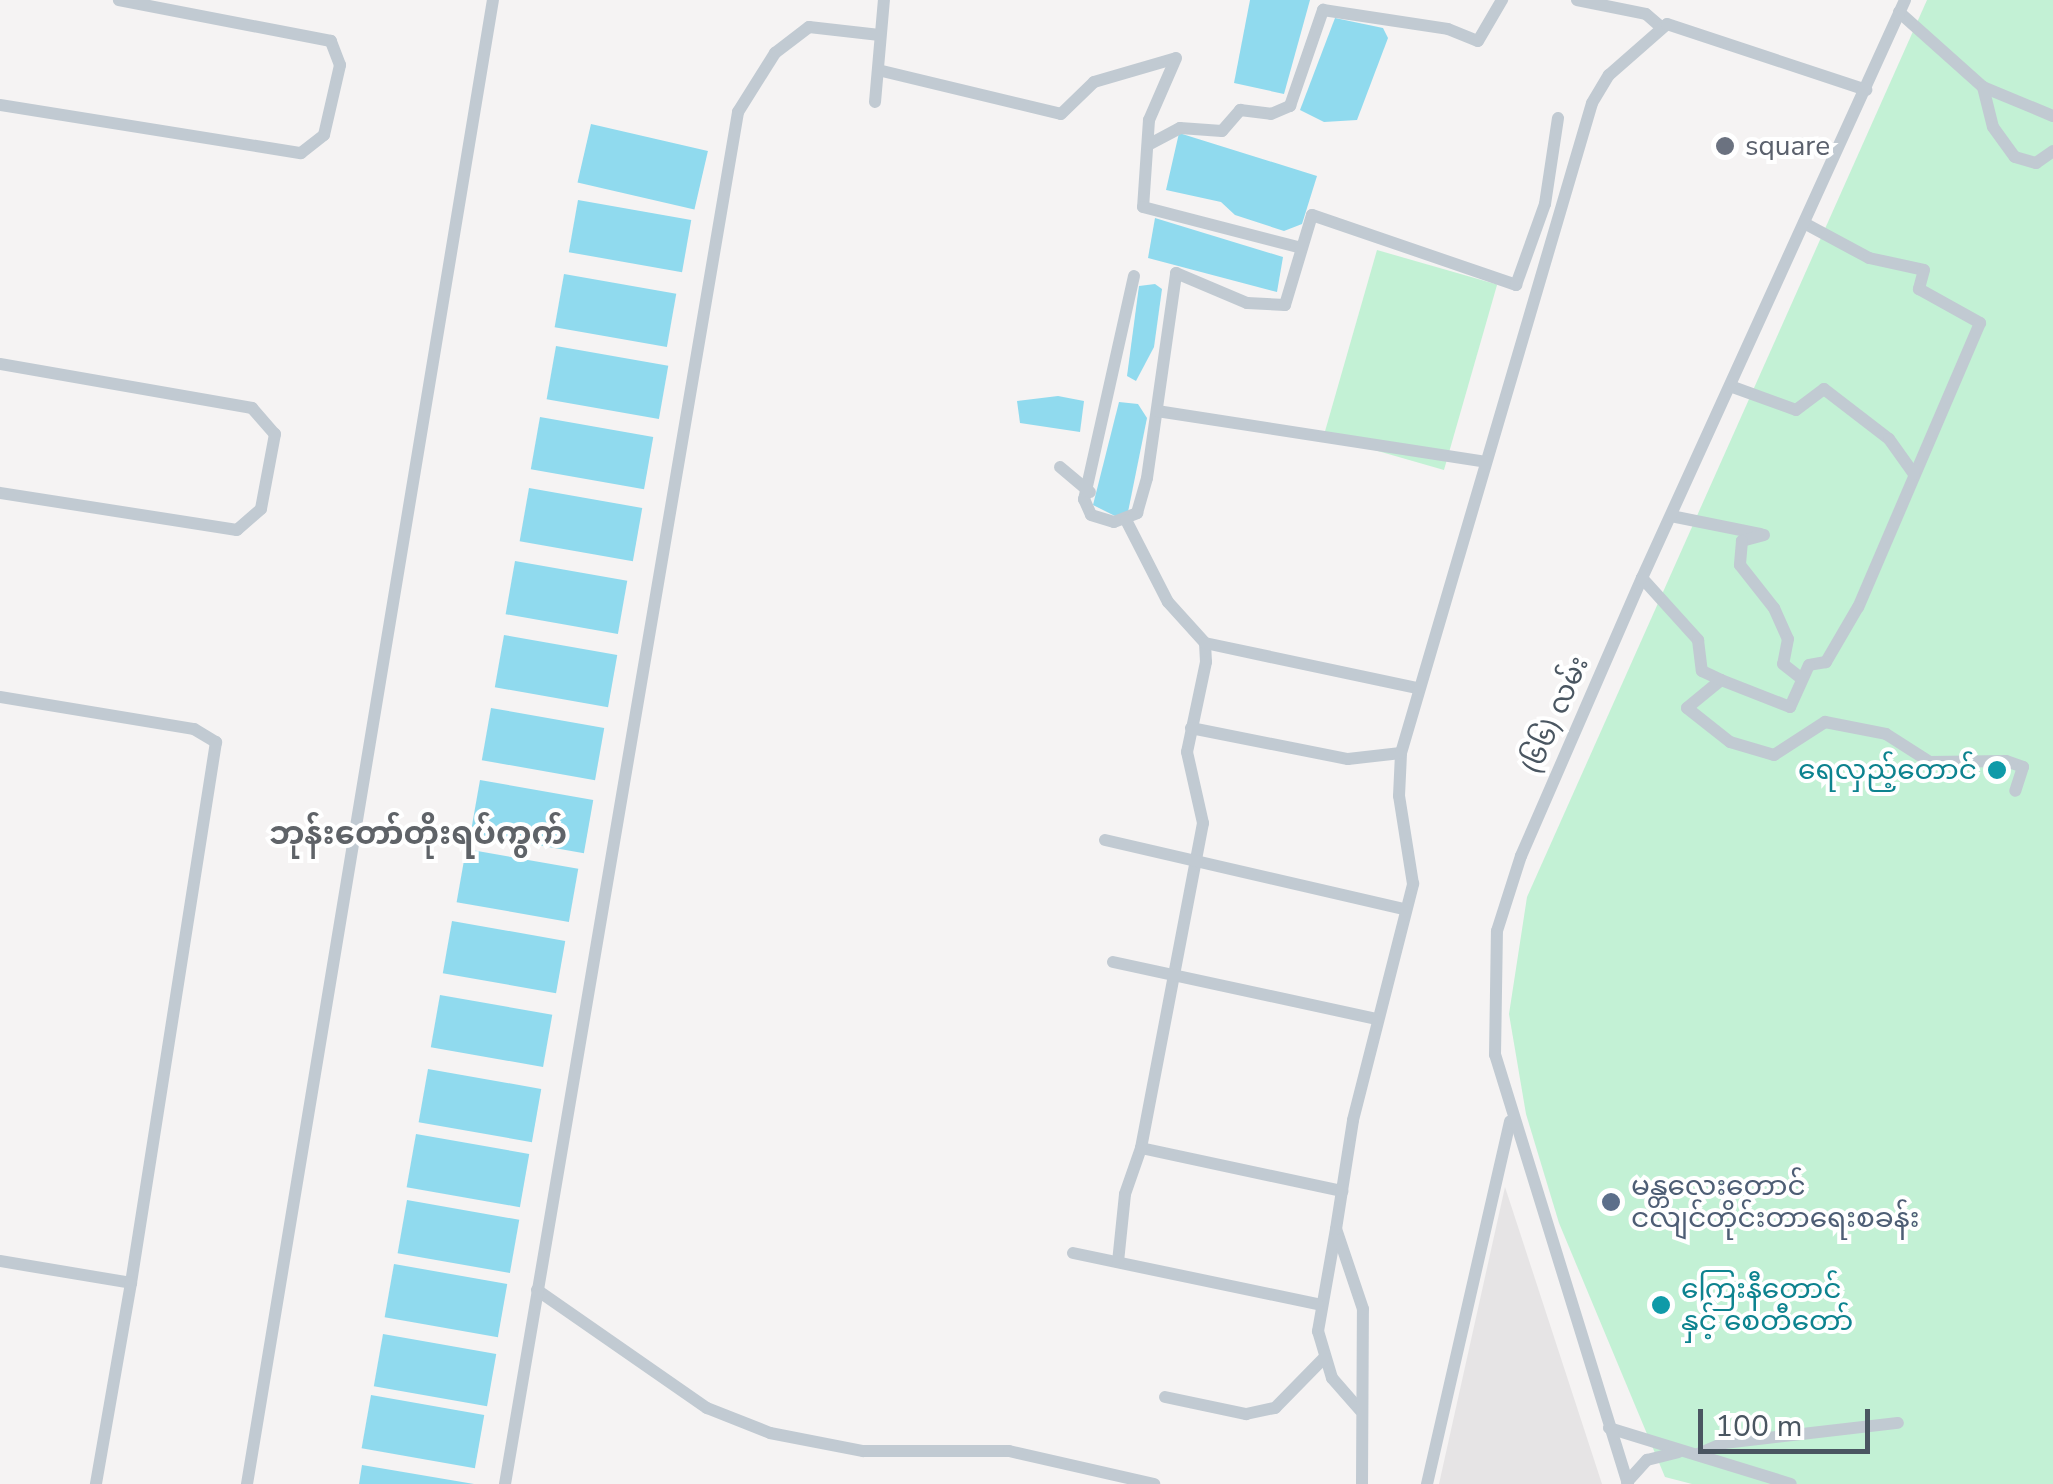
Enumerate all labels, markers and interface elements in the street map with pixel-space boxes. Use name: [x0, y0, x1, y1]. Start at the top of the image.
place label: square: [1745, 129, 1830, 163]
marker: square: [1714, 135, 1736, 157]
street label: (၆၆) လမ်း: [1514, 651, 1596, 779]
place label: ရေလှည့်တောင်: [1798, 753, 1977, 787]
marker: ရေလှည့်တောင်: [1986, 759, 2008, 781]
district label: ဘုန်းတော်တိုးရပ်ကွက်: [269, 815, 567, 853]
place label: မန္တလေးတောင် ငလျင်တိုင်းတာရေးစခန်း: [1631, 1169, 1919, 1235]
marker: မန္တလေးတောင် ငလျင်တိုင်းတာရေးစခန်း: [1600, 1191, 1622, 1213]
place label: ကြေးနီတောင် နှင့် စေတီတော်: [1681, 1272, 1853, 1338]
marker: ကြေးနီတောင် နှင့် စေတီတော်: [1650, 1294, 1672, 1316]
scale bar: [1703, 1389, 1876, 1451]
text: 100 m: [1715, 1406, 1802, 1447]

